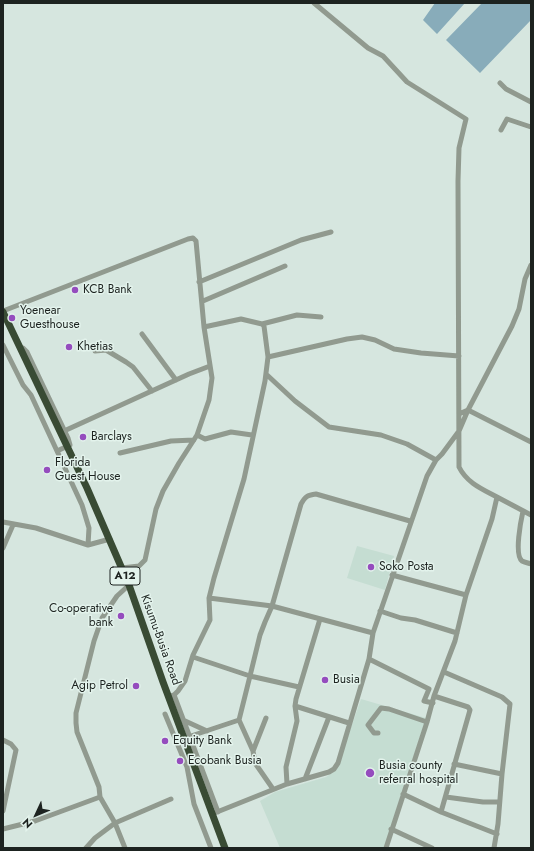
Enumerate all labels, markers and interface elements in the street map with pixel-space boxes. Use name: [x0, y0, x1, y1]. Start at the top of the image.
place label: KCB Bank: [83, 283, 132, 297]
marker: KCB Bank: [70, 285, 80, 295]
place label: Yoenear Guesthouse: [20, 304, 80, 332]
marker: Yoenear Guesthouse: [7, 313, 17, 323]
place label: Khetias: [77, 340, 113, 354]
marker: Khetias: [64, 342, 74, 352]
place label: Barclays: [91, 430, 132, 444]
marker: Barclays: [78, 432, 88, 442]
place label: Florida Guest House: [55, 456, 121, 484]
marker: Florida Guest House: [42, 465, 52, 475]
place label: Soko Posta: [379, 560, 434, 574]
marker: Soko Posta: [366, 562, 376, 572]
road number: A12: [110, 567, 140, 585]
street label: Kisumu-Busia Road: [137, 593, 183, 687]
place label: Co-operative bank: [49, 602, 113, 630]
marker: Co-operative bank: [116, 611, 126, 621]
place label: Busia: [333, 673, 360, 687]
marker: Busia: [320, 675, 330, 685]
place label: Agip Petrol: [71, 679, 128, 693]
marker: Agip Petrol: [131, 681, 141, 691]
place label: Equity Bank: [173, 734, 232, 748]
marker: Equity Bank: [160, 736, 170, 746]
place label: Ecobank Busia: [188, 754, 261, 768]
marker: Ecobank Busia: [175, 756, 185, 766]
place label: Busia county referral hospital: [379, 759, 458, 787]
marker: Busia county referral hospital: [364, 767, 376, 779]
north arrow: [16, 795, 56, 835]
text: N: [19, 815, 36, 832]

